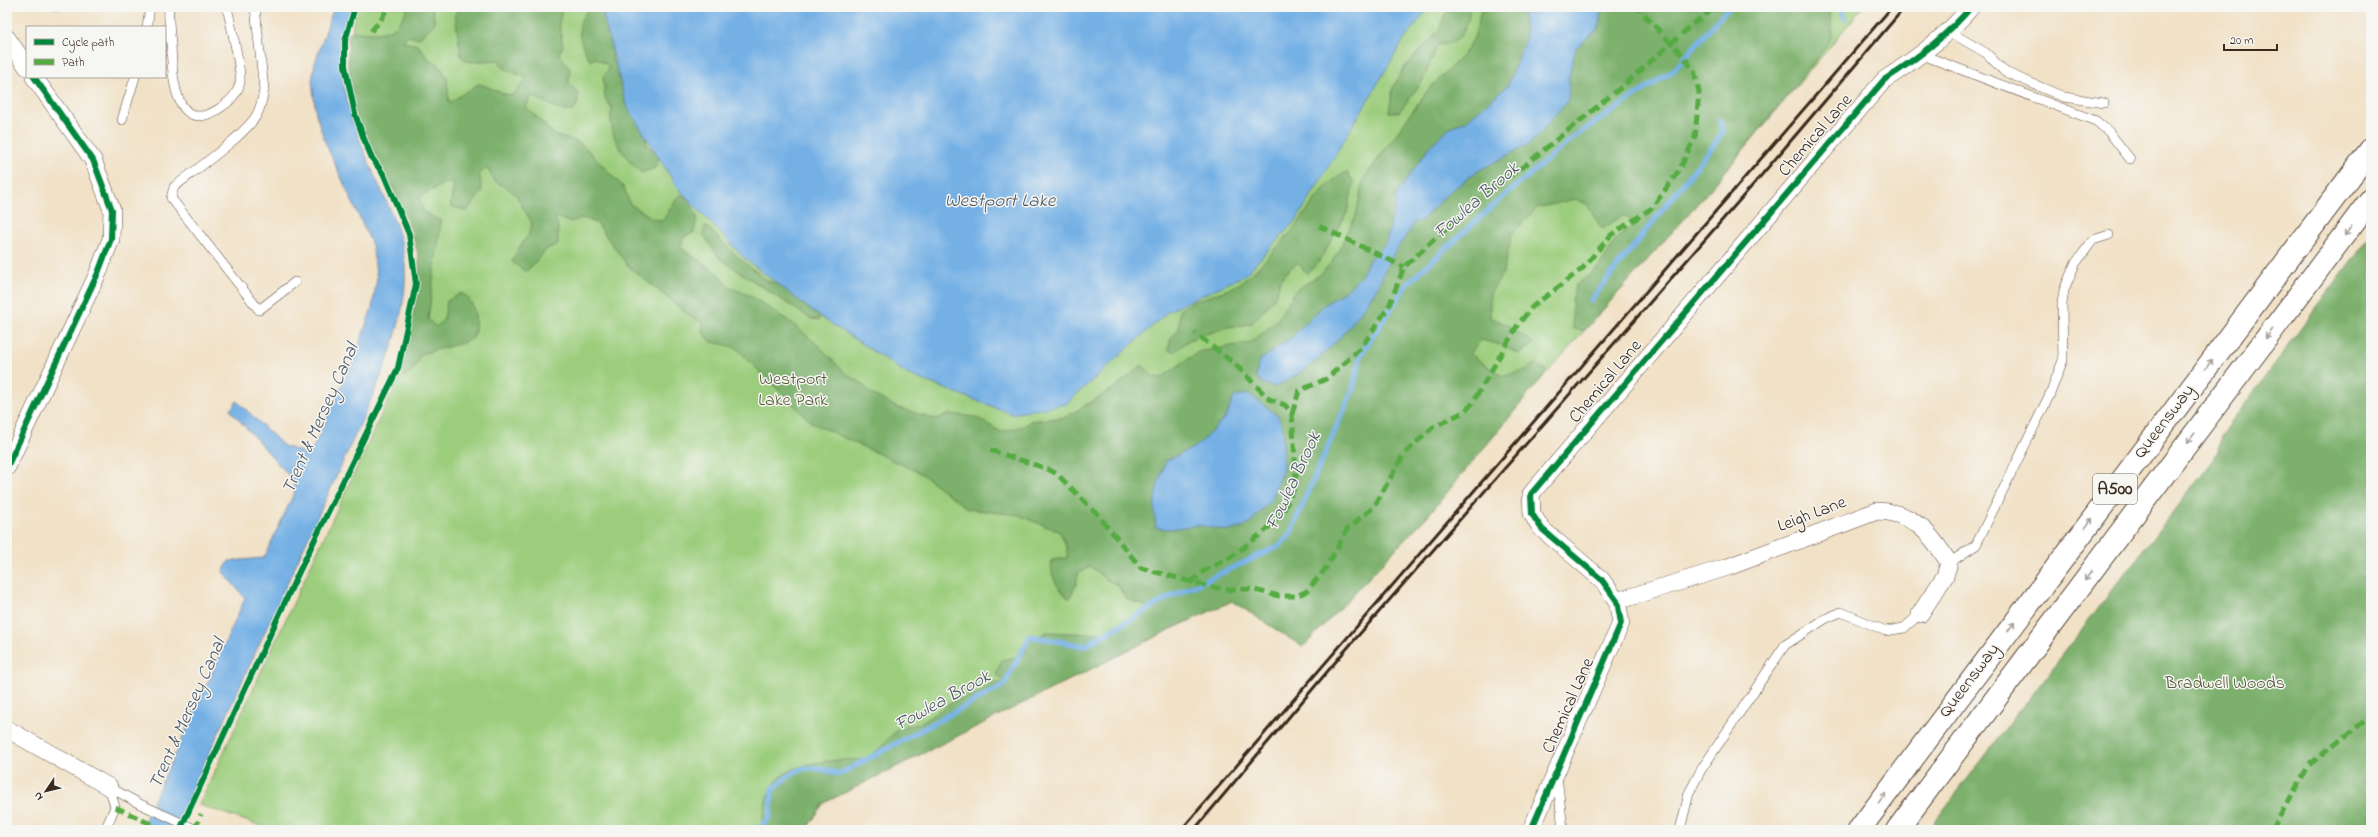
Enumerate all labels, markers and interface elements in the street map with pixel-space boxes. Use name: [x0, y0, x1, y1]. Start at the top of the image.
legend: [26, 26, 166, 78]
scale bar: [2224, 26, 2277, 52]
text: 20 m: [2230, 32, 2253, 50]
text: Cycle path: [62, 34, 114, 53]
text: Path: [62, 54, 85, 72]
street label: Chemical Lane: [1773, 88, 1860, 183]
water label: Fowlea Brook: [1428, 156, 1526, 246]
water label: Westport Lake: [945, 188, 1057, 215]
one-way arrow: [2343, 225, 2352, 236]
one-way arrow: [2265, 329, 2274, 340]
street label: Chemical Lane: [1563, 334, 1649, 430]
water label: Trent & Mersey Canal: [276, 337, 367, 499]
one-way arrow: [2205, 358, 2214, 369]
park label: Westport Lake Park: [758, 367, 828, 414]
street label: Queensway: [2128, 379, 2202, 465]
water label: Fowlea Brook: [1259, 427, 1329, 535]
one-way arrow: [2187, 433, 2195, 444]
road number: A500: [2093, 474, 2137, 504]
street label: Leigh Lane: [1774, 490, 1851, 541]
one-way arrow: [2085, 518, 2093, 529]
one-way arrow: [2084, 570, 2092, 581]
one-way arrow: [2007, 622, 2015, 633]
water label: Trent & Mersey Canal: [143, 632, 234, 794]
street label: Queensway: [1933, 638, 2007, 724]
street label: Chemical Lane: [1536, 653, 1602, 758]
water label: Fowlea Brook: [890, 663, 996, 738]
park label: Bradwell Woods: [2164, 671, 2285, 697]
north arrow: [26, 771, 66, 811]
text: N: [30, 789, 47, 804]
one-way arrow: [1878, 793, 1886, 804]

